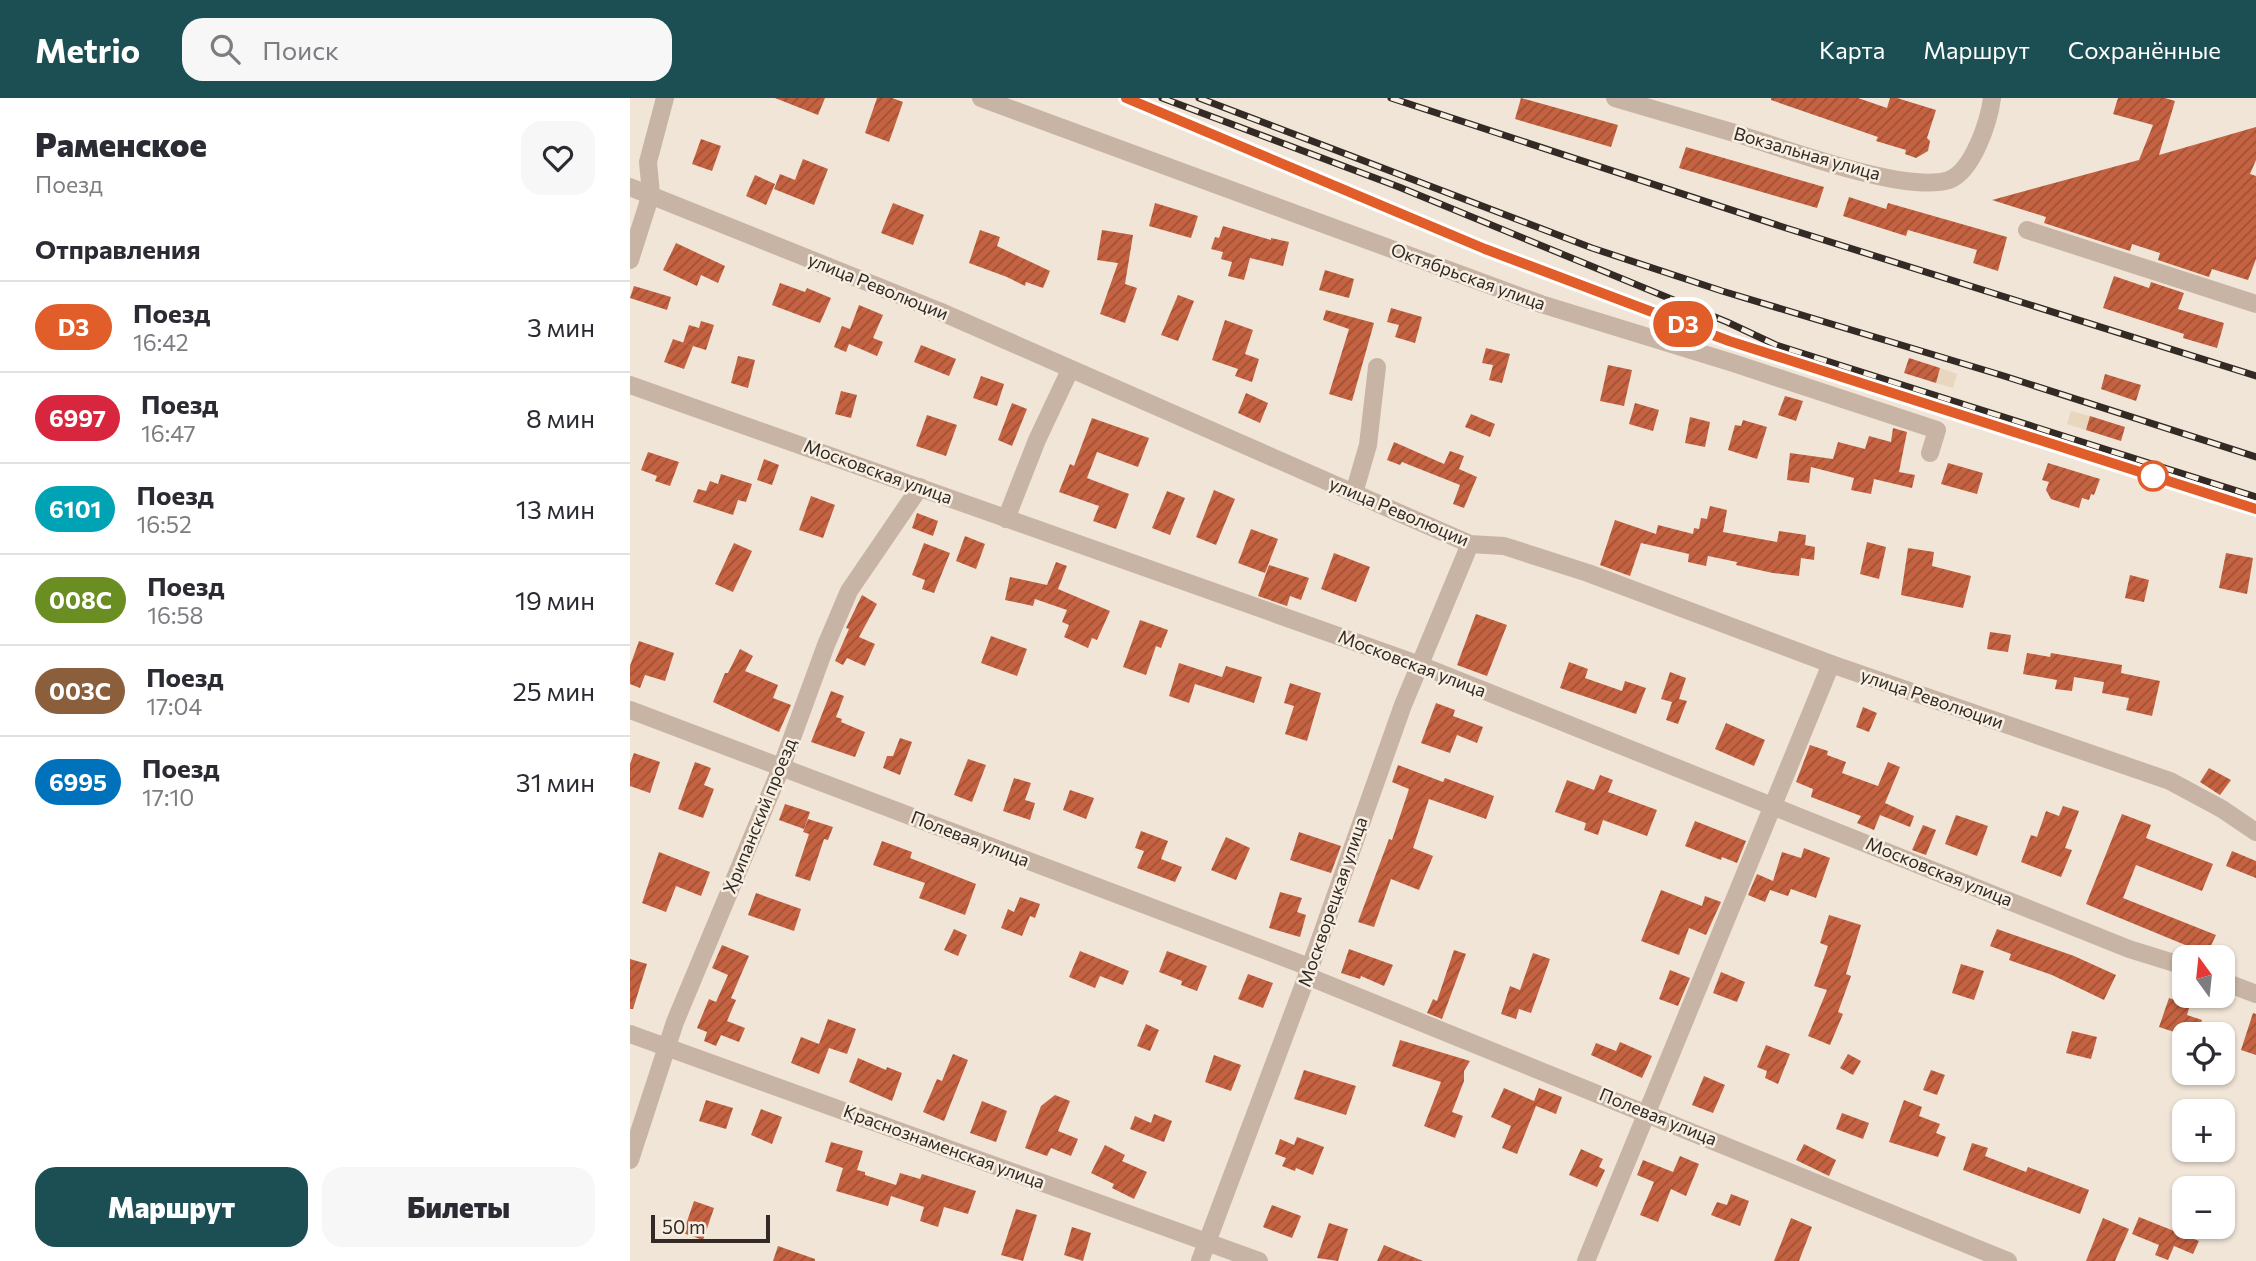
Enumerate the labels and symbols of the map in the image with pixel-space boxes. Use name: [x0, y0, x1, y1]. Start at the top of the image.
street label: Вокзальная улица: [1731, 122, 1883, 184]
street label: Октябрьская улица: [1388, 238, 1549, 314]
street label: улица Революции: [805, 248, 952, 324]
line badge: D3: [1651, 301, 1714, 347]
street label: Московская улица: [801, 434, 956, 508]
unlabelled marker: [2138, 461, 2168, 491]
street label: улица Революции: [1326, 472, 1473, 550]
street label: Московская улица: [1335, 625, 1489, 701]
street label: улица Революции: [1858, 663, 2007, 733]
street label: Хрипанский проезд: [718, 734, 800, 897]
street label: Полевая улица: [908, 805, 1033, 871]
street label: Москворецкая улица: [1293, 814, 1371, 990]
street label: Московская улица: [1863, 832, 2016, 911]
north arrow: [2172, 945, 2235, 1008]
street label: Полевая улица: [1596, 1082, 1720, 1150]
street label: Краснознаменская улица: [841, 1099, 1048, 1193]
scale bar: [651, 1212, 770, 1244]

